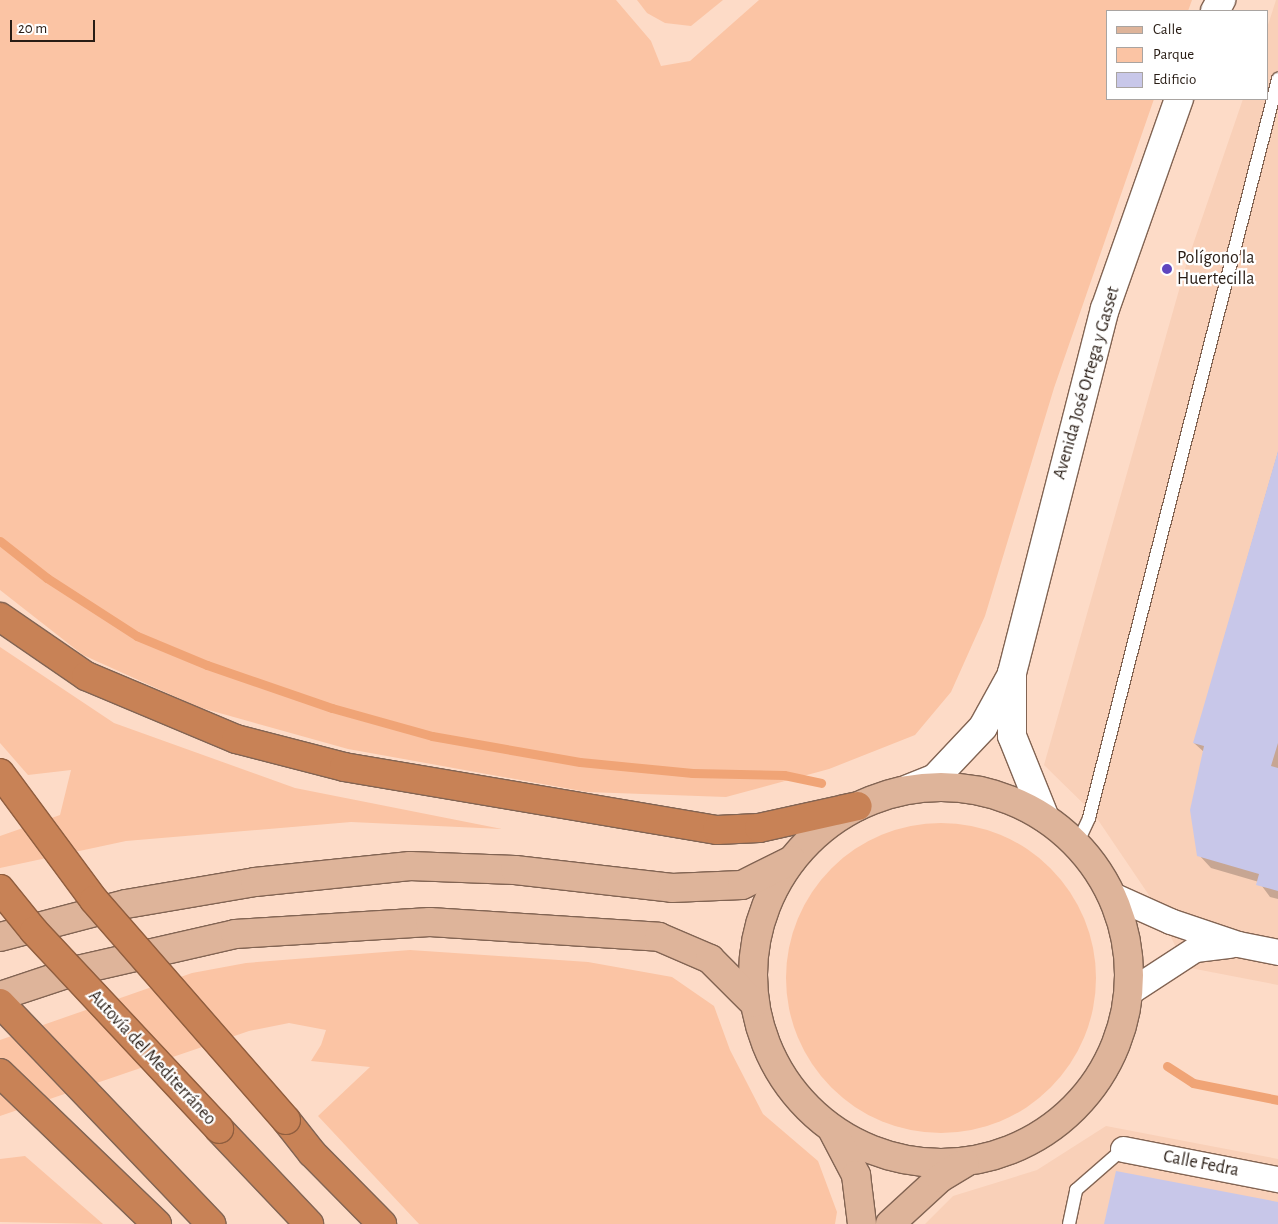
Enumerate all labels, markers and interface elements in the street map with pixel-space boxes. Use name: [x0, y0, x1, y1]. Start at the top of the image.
scale bar: [12, 10, 98, 42]
legend: [1106, 10, 1268, 100]
text: 20 m: [18, 21, 47, 36]
text: Calle: [1153, 22, 1182, 37]
text: Parque: [1153, 47, 1194, 62]
text: Edificio: [1153, 72, 1196, 87]
place label: Polígono la Huertecilla: [1177, 248, 1255, 290]
marker: Polígono la Huertecilla: [1161, 263, 1173, 275]
street label: Avenida José Ortega y Gasset: [1049, 284, 1125, 482]
street label: Autovía del Mediterráneo: [84, 986, 220, 1130]
street label: Calle Fedra: [1161, 1146, 1241, 1182]

